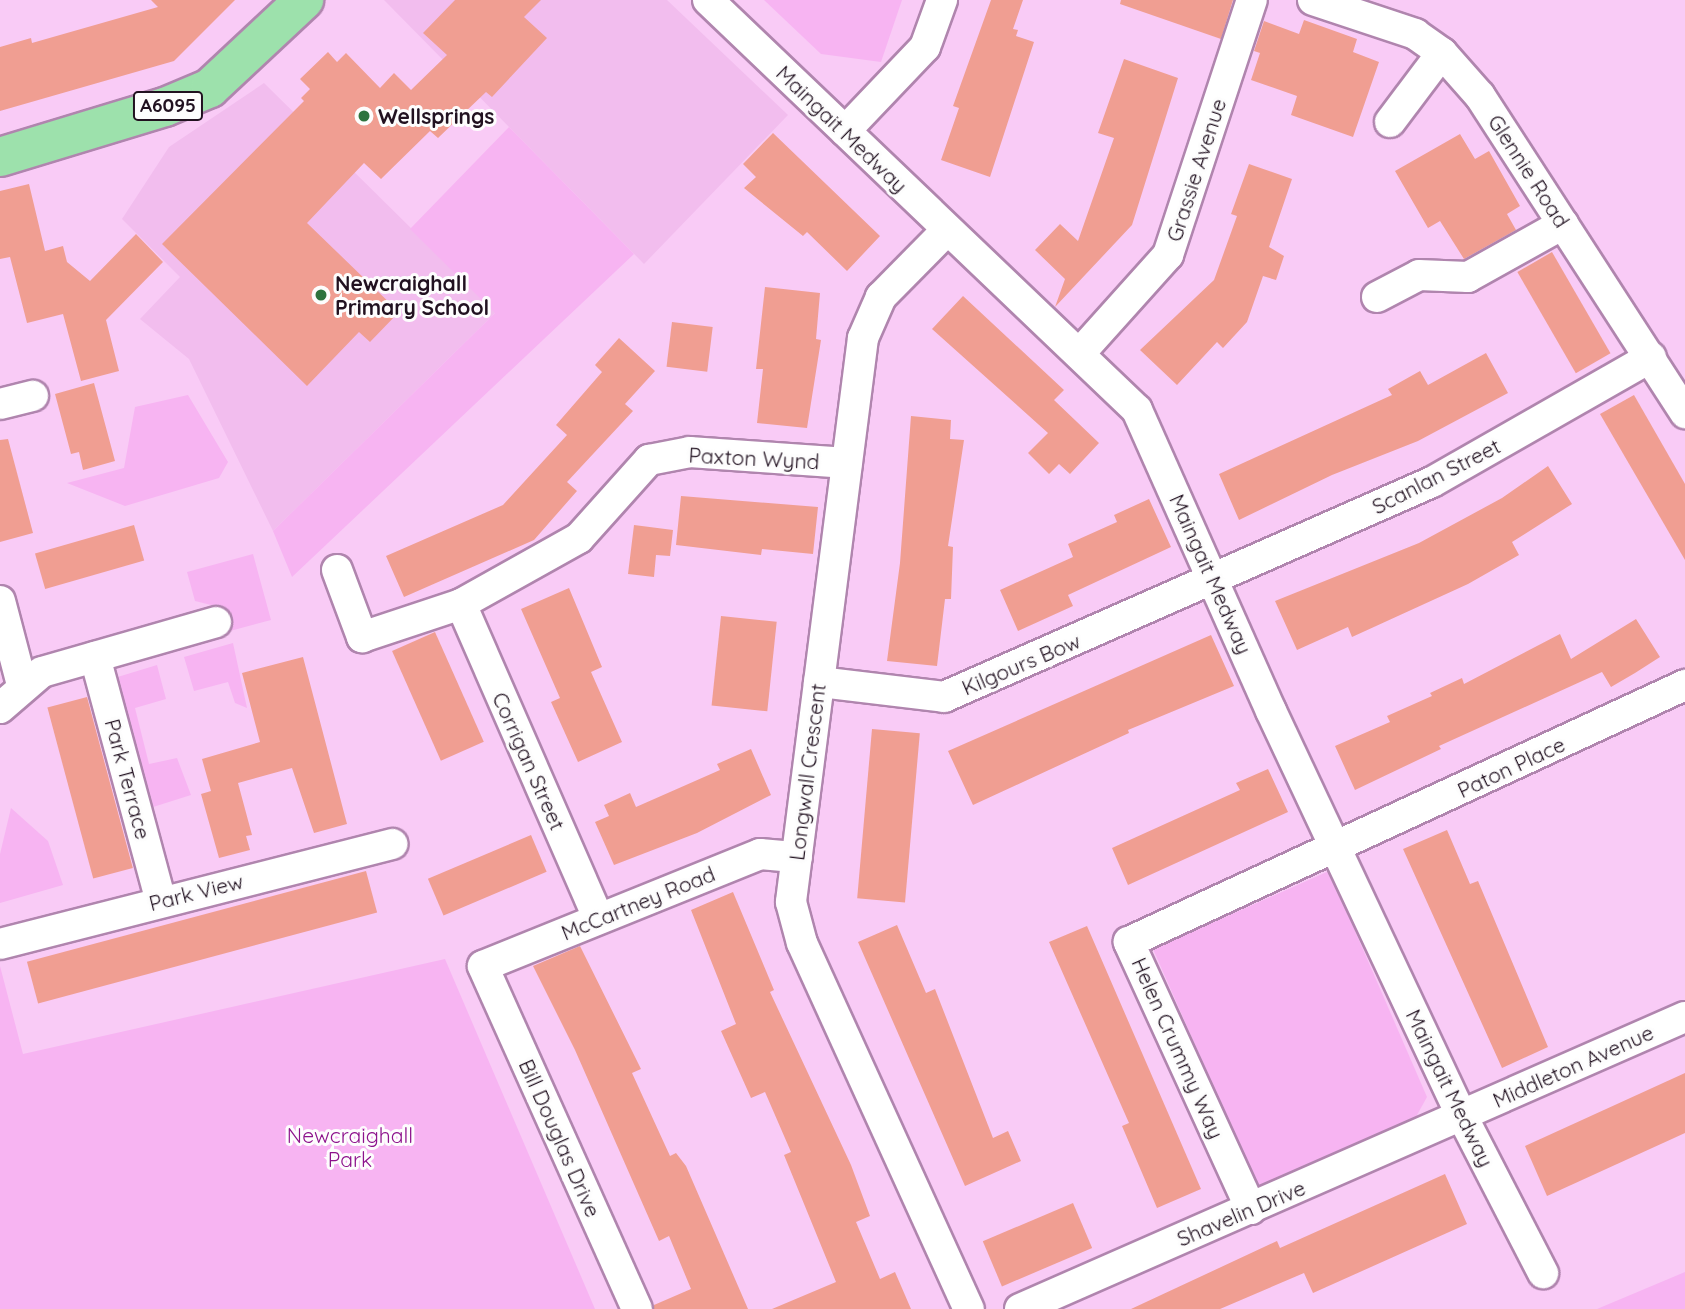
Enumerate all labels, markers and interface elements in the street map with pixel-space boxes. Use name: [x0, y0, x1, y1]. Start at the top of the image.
street label: Maingait Medway: [771, 60, 913, 198]
road number: A6095: [131, 90, 205, 122]
street label: Grassie Avenue: [1161, 95, 1231, 245]
place label: Wellsprings: [378, 103, 494, 129]
marker: Wellsprings: [356, 108, 372, 124]
street label: Glennie Road: [1483, 110, 1575, 232]
place label: Newcraighall Primary School: [335, 270, 489, 320]
marker: Newcraighall Primary School: [313, 287, 329, 303]
street label: Scanlan Street: [1368, 433, 1504, 519]
street label: Paxton Wynd: [688, 442, 820, 474]
street label: Maingait Medway: [1164, 490, 1258, 658]
street label: Kilgours Bow: [958, 628, 1084, 700]
street label: Longwall Crescent: [784, 682, 830, 862]
street label: Corrigan Street: [487, 688, 571, 834]
street label: Park Terrace: [100, 716, 156, 842]
street label: Paton Place: [1453, 731, 1569, 803]
street label: McCartney Road: [557, 861, 719, 945]
street label: Park View: [146, 868, 246, 916]
street label: Helen Crummy Way: [1127, 953, 1229, 1143]
street label: Maingait Medway: [1401, 1005, 1499, 1171]
street label: Middleton Avenue: [1489, 1019, 1657, 1113]
street label: Bill Douglas Drive: [514, 1055, 606, 1221]
park label: Newcraighall Park: [287, 1122, 413, 1172]
street label: Shavelin Drive: [1173, 1175, 1309, 1251]

